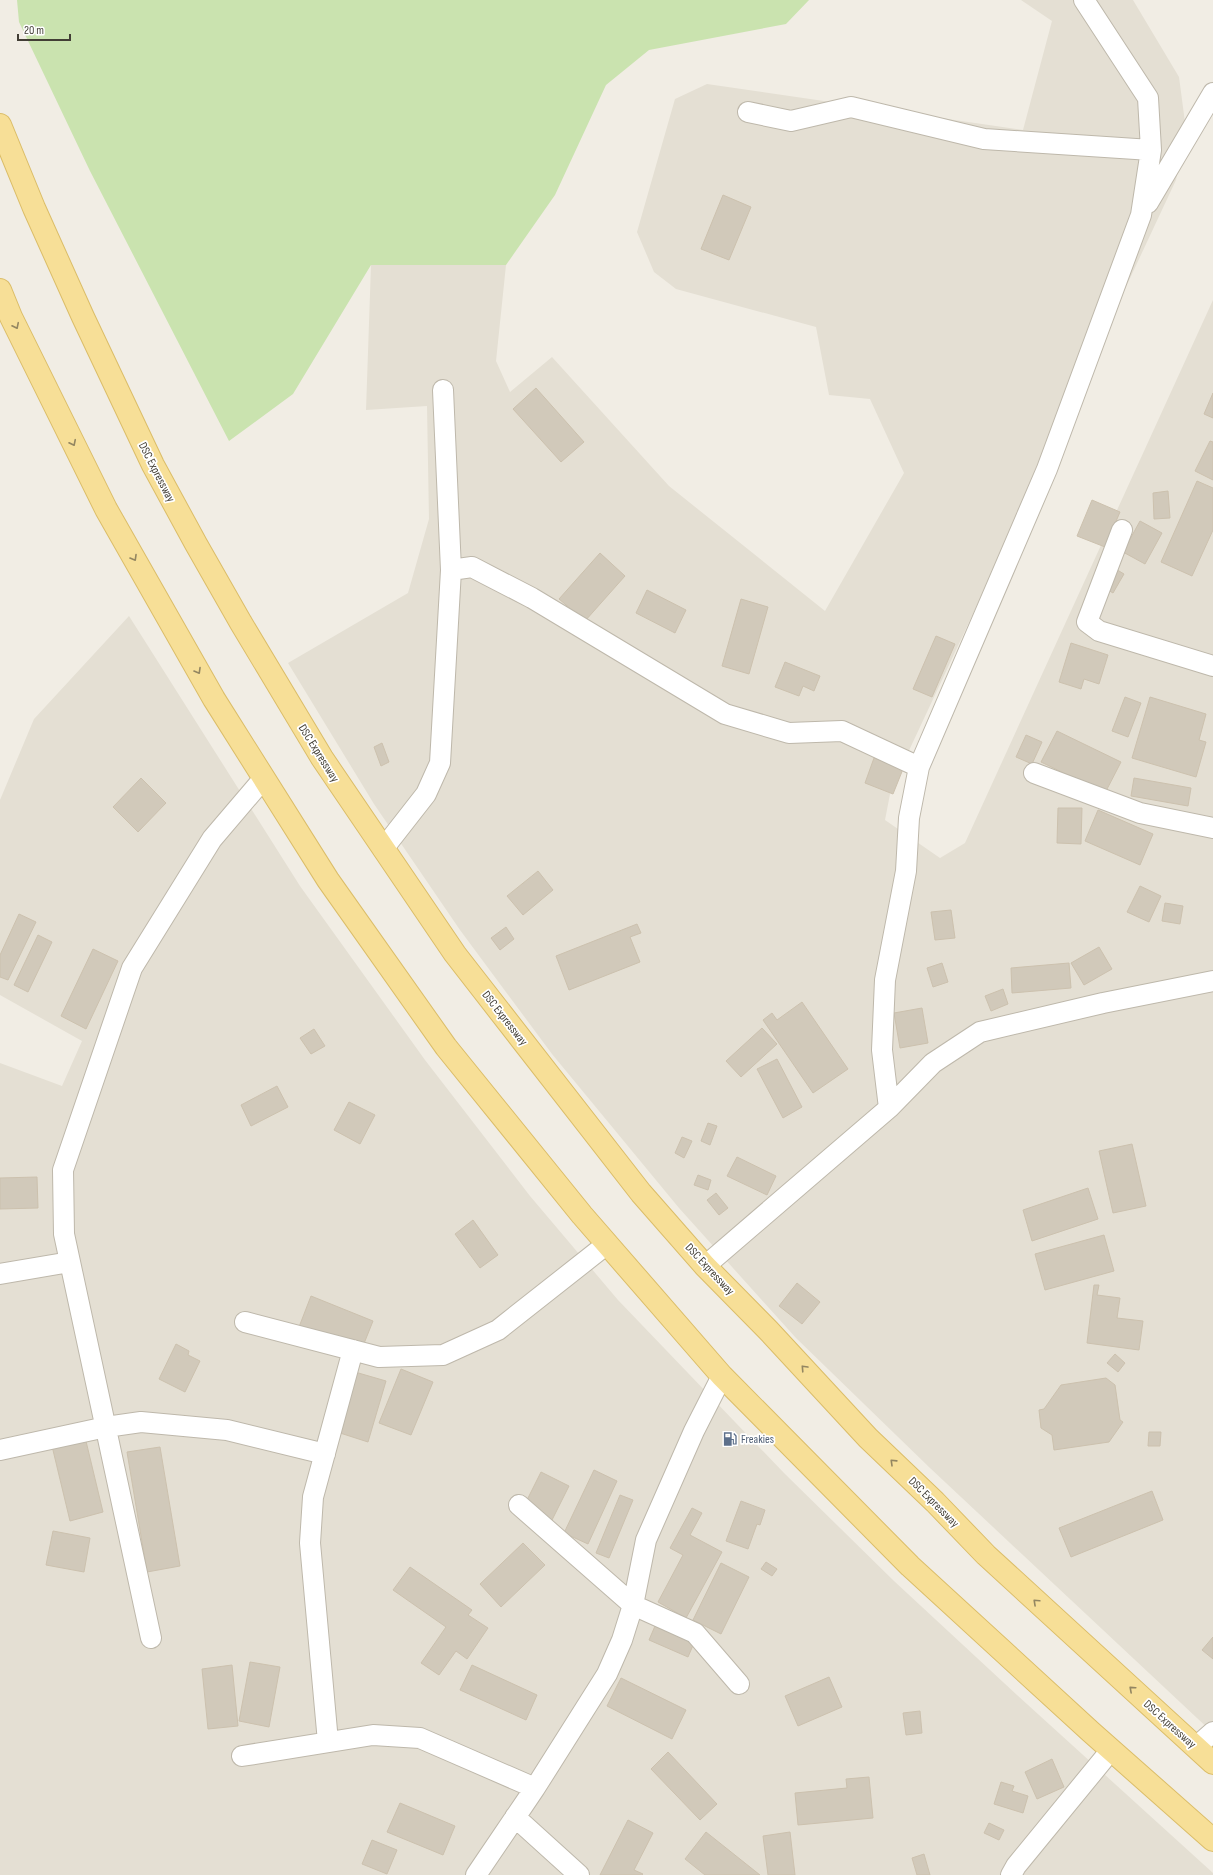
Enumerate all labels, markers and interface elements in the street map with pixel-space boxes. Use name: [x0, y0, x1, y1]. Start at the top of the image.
scale bar: [18, 16, 70, 42]
text: 20 m: [24, 23, 44, 38]
one-way arrow: [11, 322, 19, 329]
one-way arrow: [68, 438, 76, 446]
street label: DSC Expressway: [135, 440, 178, 505]
one-way arrow: [129, 554, 136, 561]
one-way arrow: [193, 667, 200, 674]
street label: DSC Expressway: [295, 722, 342, 785]
street label: DSC Expressway: [479, 988, 531, 1049]
street label: DSC Expressway: [682, 1240, 738, 1299]
one-way arrow: [801, 1365, 808, 1373]
fuel station icon: Freakies: [722, 1431, 738, 1447]
place label: Freakies: [741, 1432, 774, 1447]
one-way arrow: [890, 1459, 898, 1467]
street label: DSC Expressway: [905, 1474, 962, 1531]
one-way arrow: [1033, 1599, 1041, 1607]
one-way arrow: [1129, 1687, 1137, 1694]
street label: DSC Expressway: [1140, 1697, 1199, 1752]

